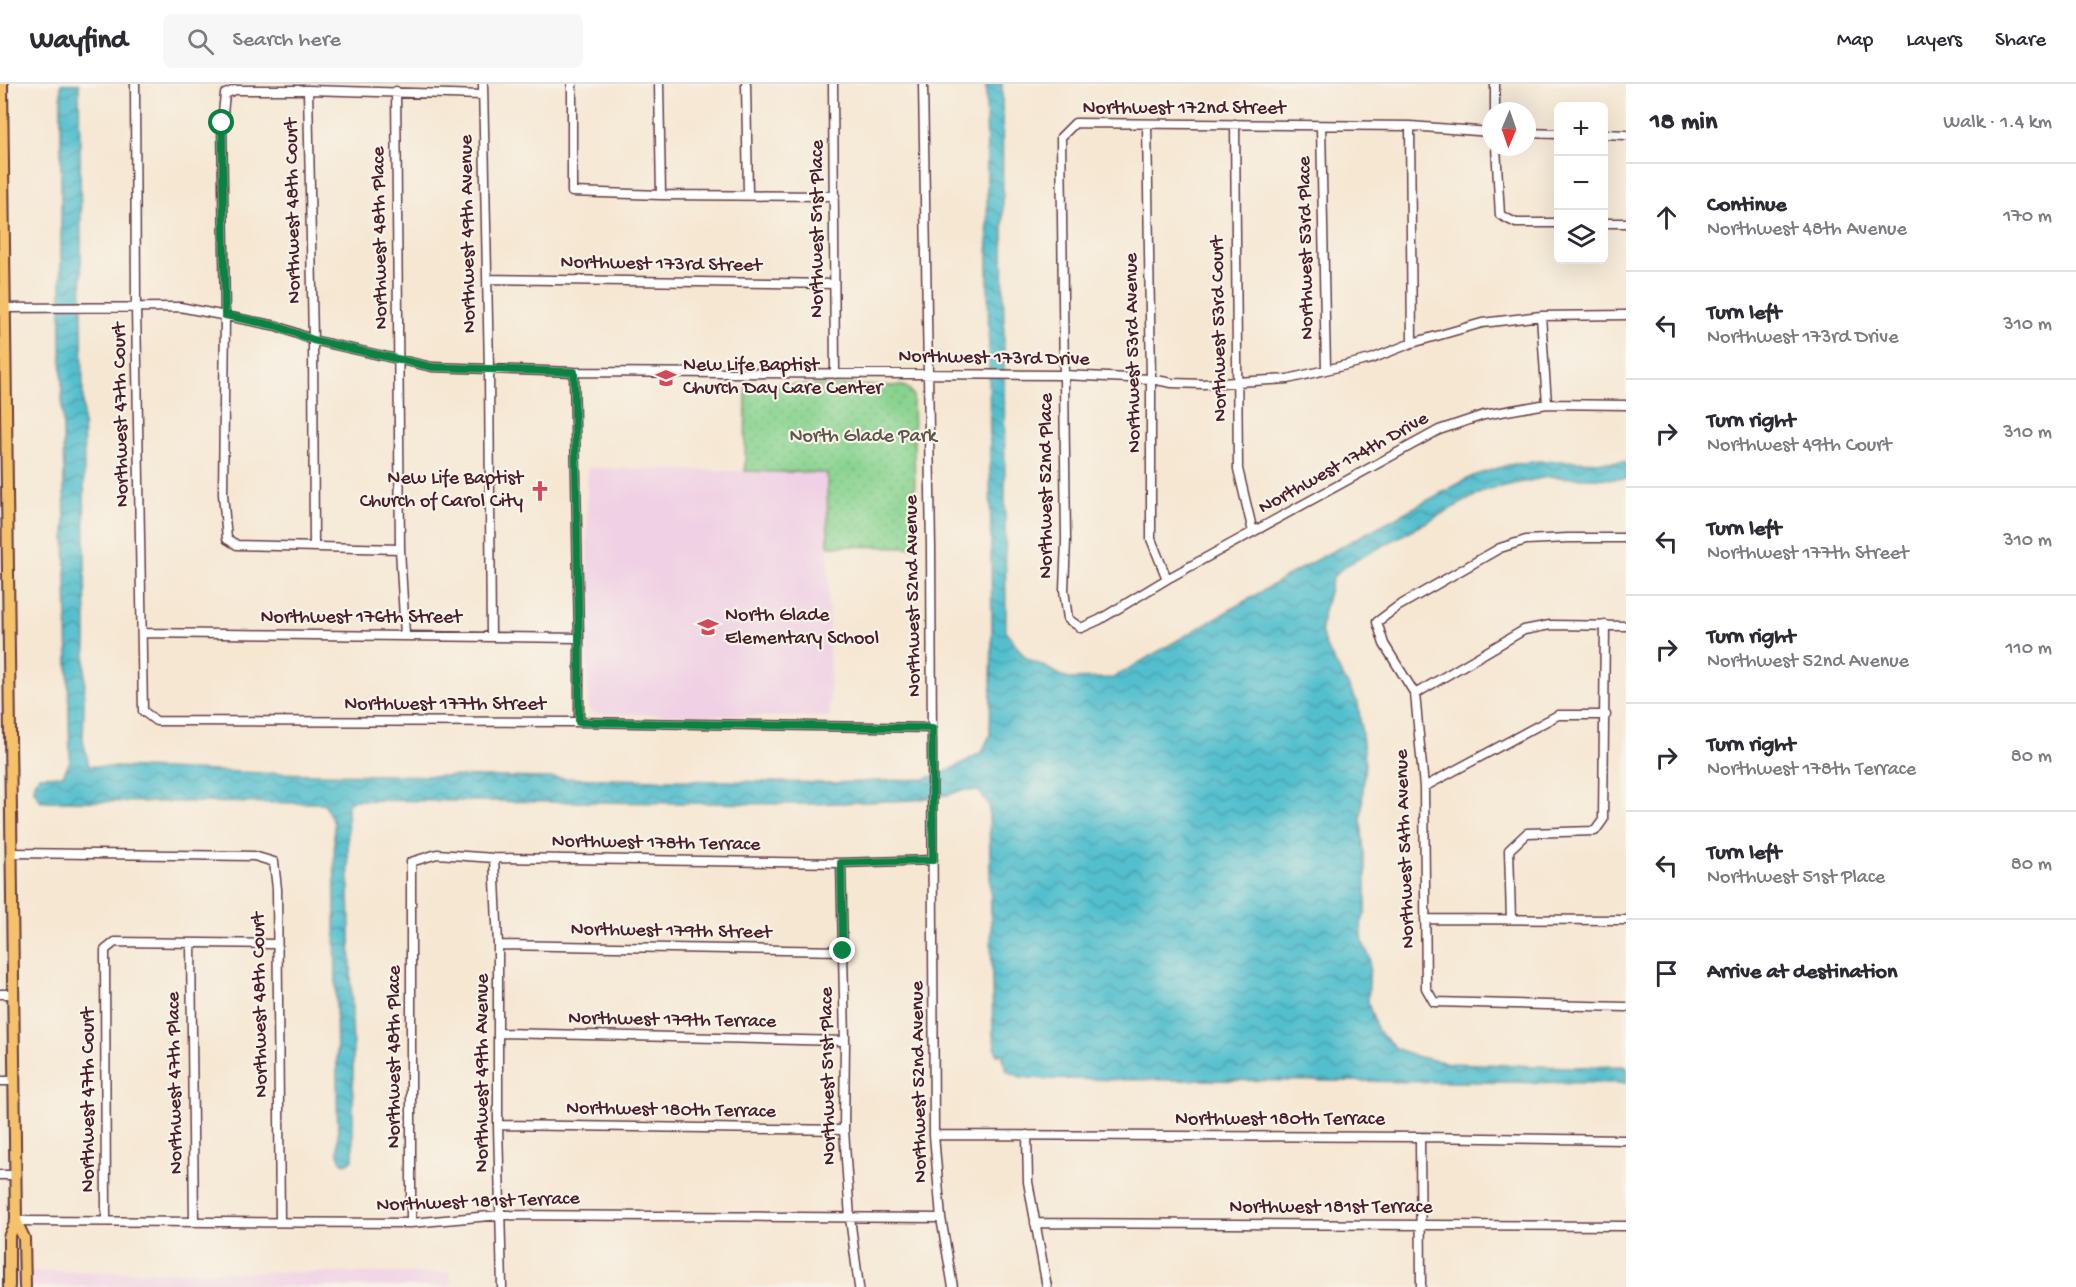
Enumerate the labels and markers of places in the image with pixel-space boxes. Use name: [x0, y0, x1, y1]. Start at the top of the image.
place label: New Life Baptist Church Day Care Center: [683, 355, 884, 401]
school or university icon: New Life Baptist Church Day Care Center: [654, 366, 678, 390]
place label: New Life Baptist Church of Carol City: [360, 468, 525, 514]
church icon: New Life Baptist Church of Carol City: [528, 479, 552, 503]
place label: North Glade Elementary School: [725, 605, 879, 651]
school or university icon: North Glade Elementary School: [696, 615, 720, 639]

